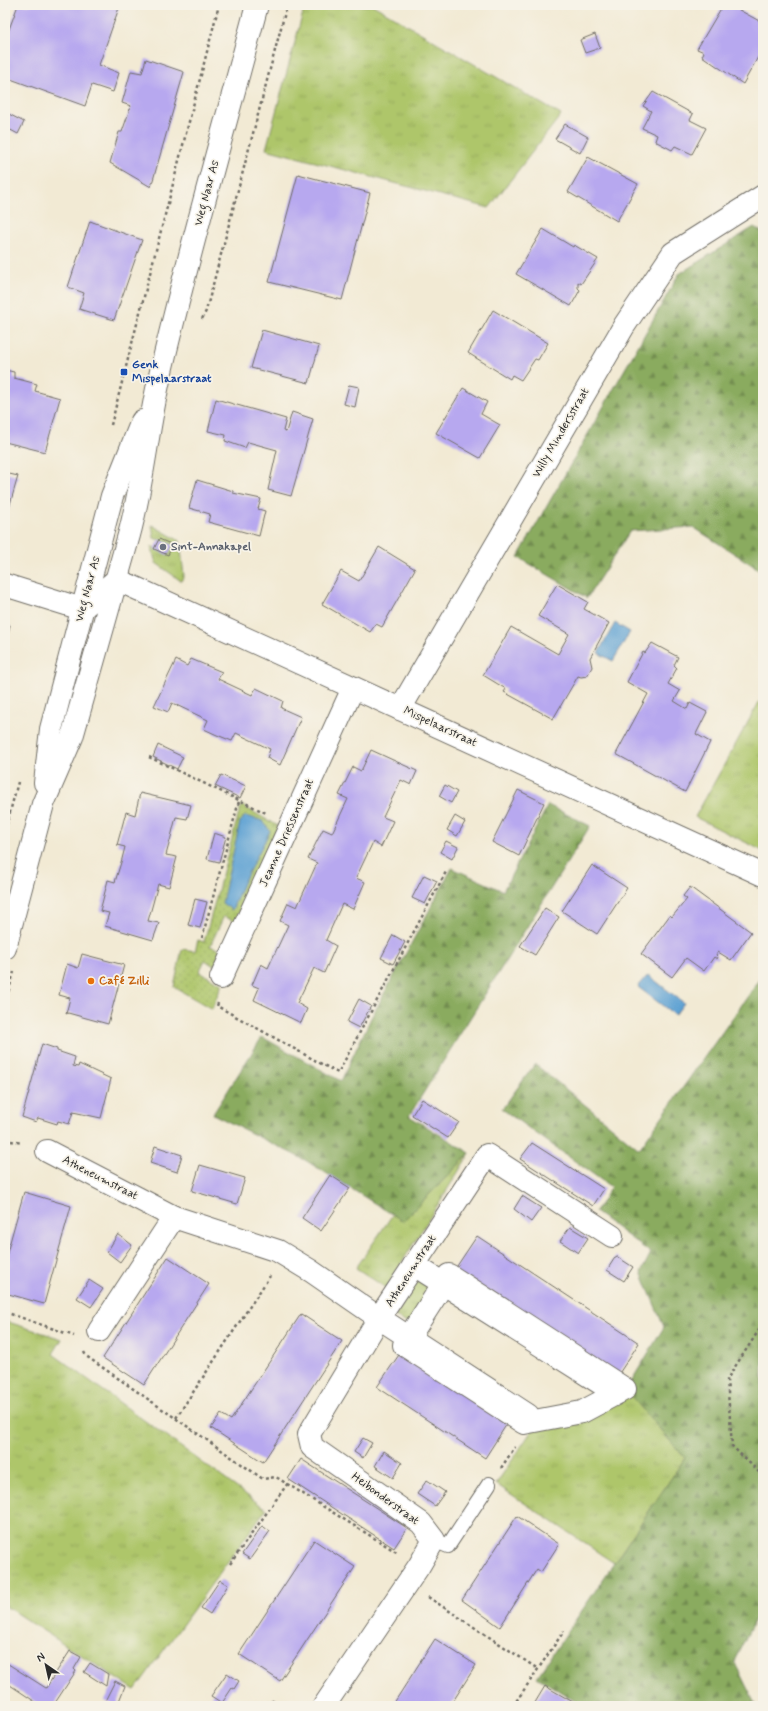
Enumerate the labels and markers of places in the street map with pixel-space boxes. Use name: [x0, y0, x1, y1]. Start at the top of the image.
place label: Genk Mispelaarstraat: [132, 357, 212, 387]
marker: Genk Mispelaarstraat: [119, 367, 129, 377]
place label: Sint-Annakapel: [171, 539, 251, 555]
marker: Sint-Annakapel: [158, 542, 168, 552]
place label: Café Zilli: [99, 973, 149, 989]
marker: Café Zilli: [86, 976, 96, 986]

